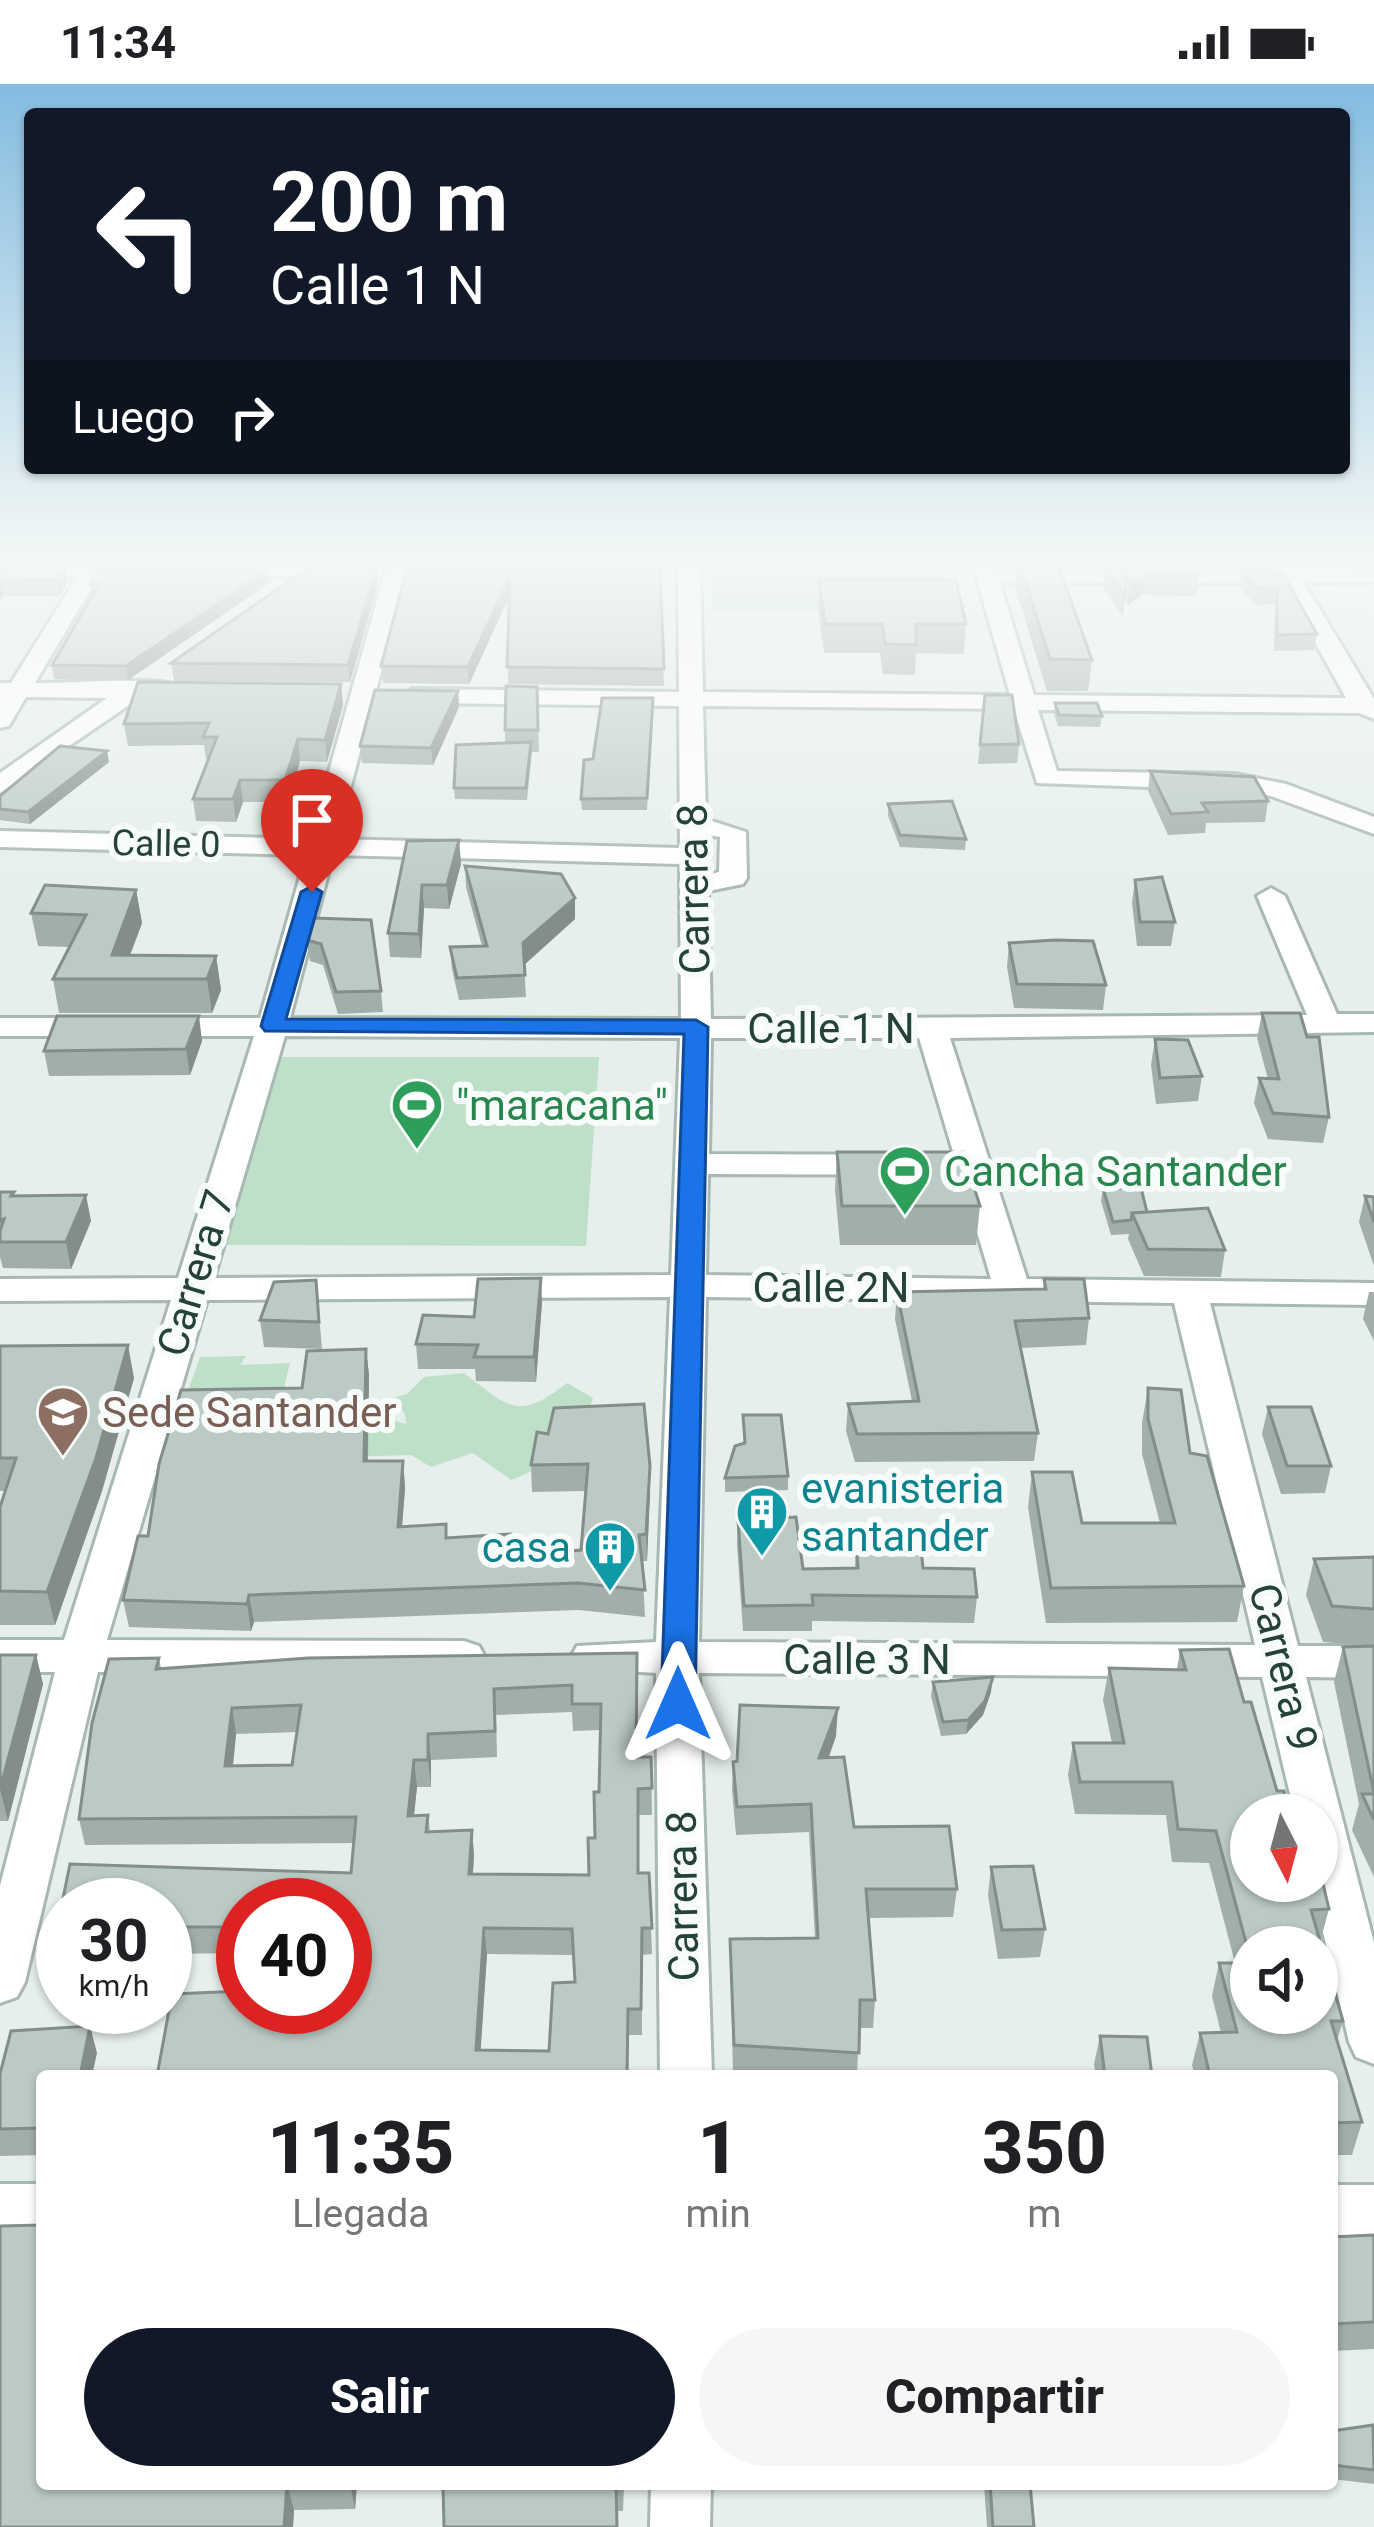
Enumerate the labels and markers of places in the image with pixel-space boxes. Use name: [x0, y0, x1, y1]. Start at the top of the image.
pin: [261, 769, 363, 892]
sports icon: "maracana": [389, 1077, 445, 1151]
place label: "maracana": [456, 1081, 668, 1130]
sports icon: Cancha Santander: [877, 1143, 933, 1217]
place label: Cancha Santander: [944, 1147, 1287, 1196]
school or university icon: Sede Santander: [35, 1384, 91, 1458]
place label: Sede Santander: [102, 1388, 397, 1437]
place label: evanisteria santander: [801, 1464, 1004, 1561]
building icon: evanisteria santander: [734, 1484, 790, 1558]
building icon: casa: [582, 1519, 638, 1593]
place label: casa: [482, 1523, 571, 1572]

